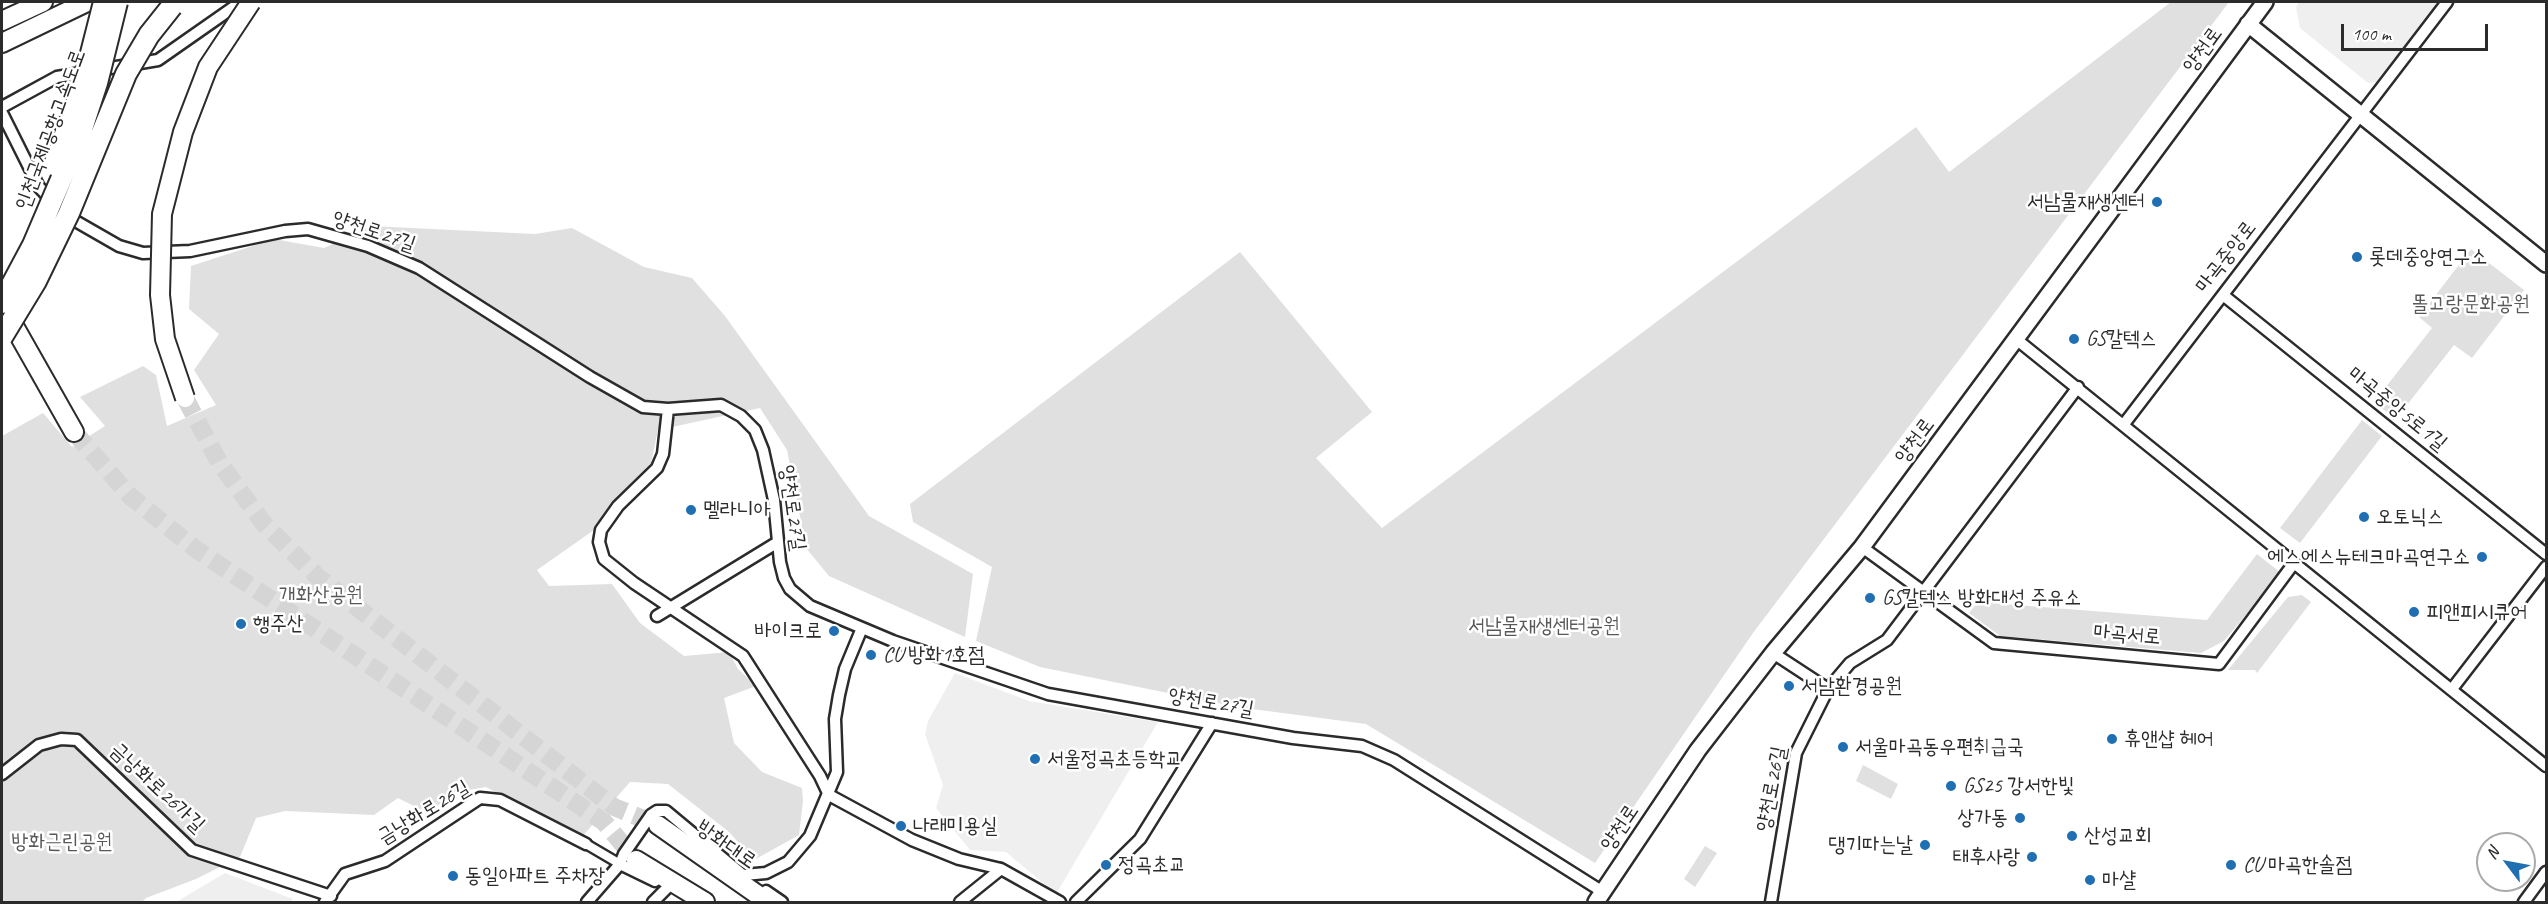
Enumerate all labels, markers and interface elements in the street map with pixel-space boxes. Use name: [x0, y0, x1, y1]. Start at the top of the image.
scale bar: [2344, 12, 2491, 50]
street label: 양천로: [2178, 22, 2228, 78]
text: 100 m: [2352, 23, 2391, 45]
street label: 인천국제공항고속도로: [10, 46, 92, 214]
place label: 서남물재생센터: [2027, 189, 2145, 215]
marker: 서남물재생센터: [2150, 195, 2164, 209]
street label: 양천로27길: [329, 206, 419, 258]
street label: 마곡중앙로: [2190, 216, 2262, 298]
place label: 롯데중앙연구소: [2369, 244, 2487, 270]
marker: 롯데중앙연구소: [2350, 250, 2364, 264]
park label: 똘고랑문화공원: [2412, 291, 2530, 317]
place label: GS칼텍스: [2086, 326, 2157, 352]
marker: GS칼텍스: [2067, 332, 2081, 346]
street label: 마곡중앙5로1길: [2342, 361, 2452, 457]
street label: 양천로: [1890, 413, 1940, 469]
street label: 양천로27길: [774, 463, 810, 553]
place label: 멜라니아: [703, 497, 771, 523]
marker: 멜라니아: [684, 503, 698, 517]
place label: 오토닉스: [2376, 504, 2444, 530]
marker: 오토닉스: [2357, 510, 2371, 524]
place label: 에스에스뉴테크마곡연구소: [2267, 544, 2470, 570]
marker: 에스에스뉴테크마곡연구소: [2475, 550, 2489, 564]
park label: 개화산공원: [279, 582, 363, 608]
place label: GS칼텍스 방화대성 주유소: [1882, 585, 2081, 611]
marker: GS칼텍스 방화대성 주유소: [1863, 591, 1877, 605]
place label: 피앤피시큐어: [2426, 599, 2527, 625]
marker: 피앤피시큐어: [2407, 605, 2421, 619]
place label: 행주산: [253, 611, 304, 637]
park label: 서남물재생센터공원: [1468, 613, 1620, 639]
marker: 행주산: [234, 617, 248, 631]
place label: 바이크로: [754, 618, 822, 644]
street label: 마곡서로: [2092, 620, 2162, 650]
marker: 바이크로: [827, 624, 841, 638]
place label: CU 방화1호점: [883, 642, 985, 668]
marker: CU 방화1호점: [864, 648, 878, 662]
place label: 서남환경공원: [1801, 673, 1902, 699]
marker: 서남환경공원: [1782, 679, 1796, 693]
street label: 양천로27길: [1166, 683, 1256, 723]
place label: 휴앤샵 헤어: [2124, 726, 2214, 752]
marker: 휴앤샵 헤어: [2105, 732, 2119, 746]
place label: 서울마곡동우편취급국: [1855, 734, 2024, 760]
street label: 금낭화로26가길: [104, 738, 210, 838]
marker: 서울마곡동우편취급국: [1836, 740, 1850, 754]
street label: 양천로26길: [1751, 744, 1793, 834]
place label: 서울정곡초등학교: [1047, 746, 1182, 772]
marker: 서울정곡초등학교: [1028, 752, 1042, 766]
place label: GS25 강서한빛: [1963, 773, 2075, 799]
street label: 금낭화로26길: [373, 776, 475, 850]
marker: GS25 강서한빛: [1944, 779, 1958, 793]
street label: 양천로: [1595, 800, 1645, 856]
place label: 상가동: [1957, 805, 2008, 831]
marker: 상가동: [2013, 811, 2027, 825]
place label: 나래미용실: [913, 813, 997, 839]
street label: 방화대로: [691, 815, 761, 875]
marker: 나래미용실: [894, 819, 908, 833]
place label: 산성교회: [2084, 823, 2152, 849]
park label: 방화근린공원: [11, 829, 113, 855]
marker: 산성교회: [2065, 829, 2079, 843]
place label: 댕기따는날: [1829, 832, 1913, 858]
north arrow: [2476, 832, 2536, 892]
marker: 댕기따는날: [1918, 838, 1932, 852]
place label: 태후사랑: [1952, 844, 2020, 870]
text: N: [2481, 844, 2504, 863]
marker: 태후사랑: [2025, 850, 2039, 864]
place label: 정곡초교: [1118, 852, 1186, 878]
place label: CU 마곡한솔점: [2243, 852, 2352, 878]
marker: 정곡초교: [1099, 858, 1113, 872]
marker: CU 마곡한솔점: [2224, 858, 2238, 872]
place label: 동일아파트 주차장: [465, 863, 605, 889]
place label: 마샬: [2102, 867, 2136, 893]
marker: 동일아파트 주차장: [446, 869, 460, 883]
marker: 마샬: [2083, 873, 2097, 887]

